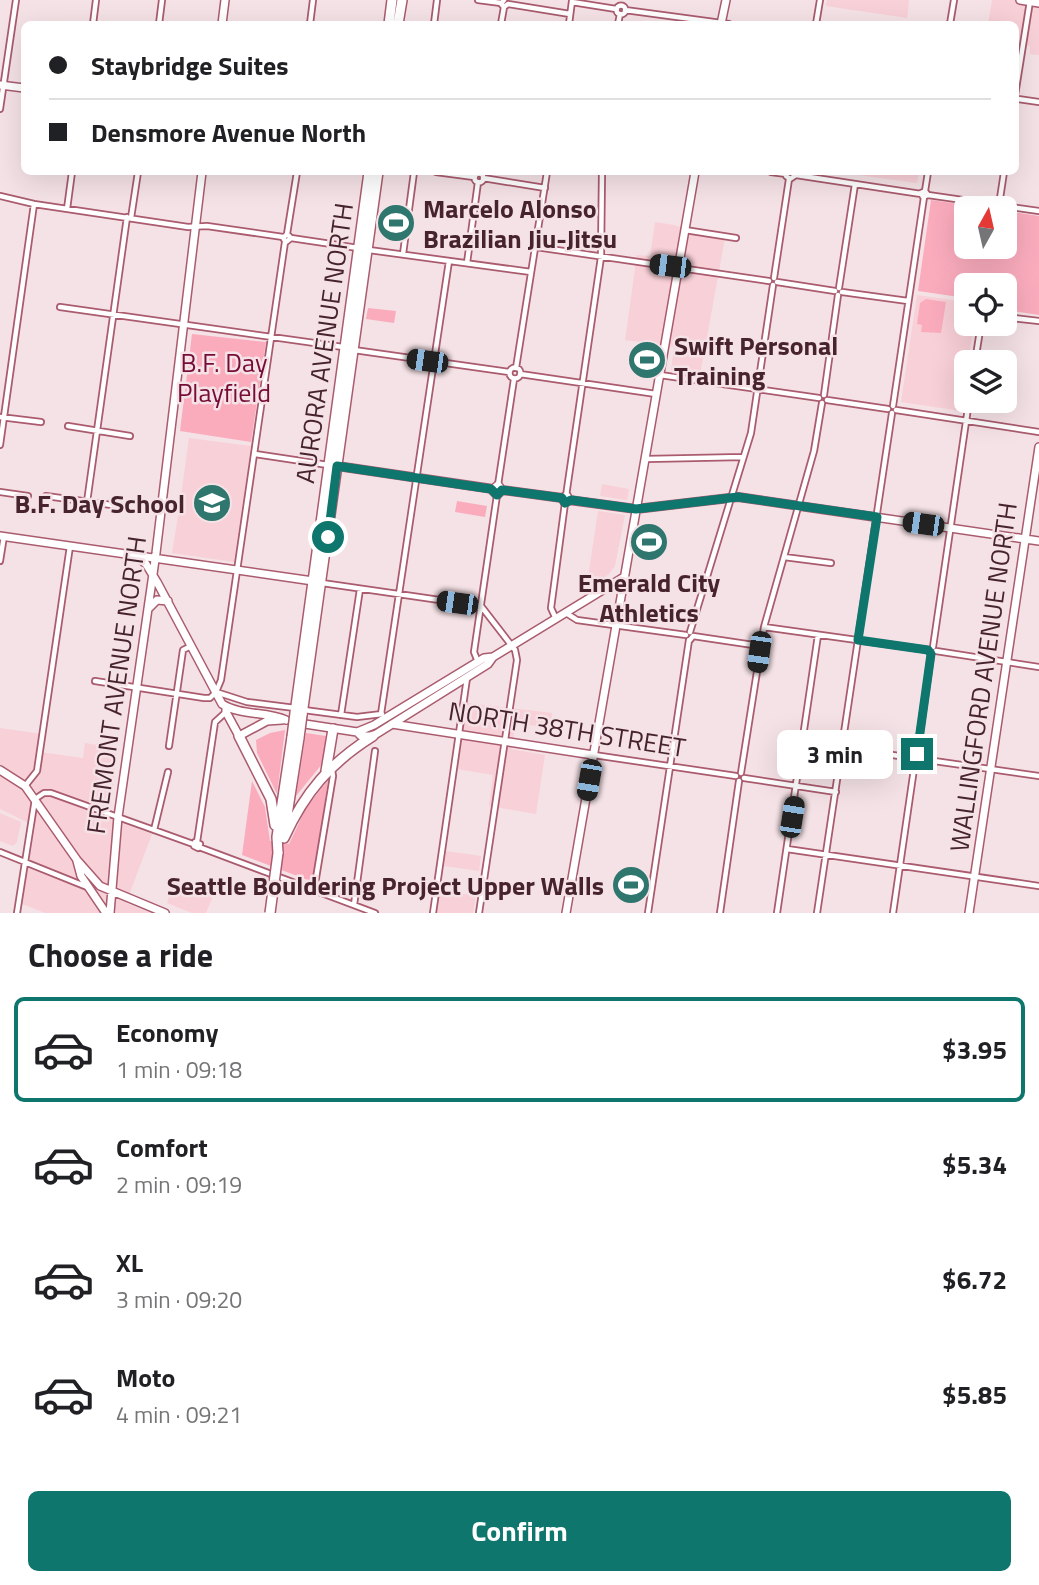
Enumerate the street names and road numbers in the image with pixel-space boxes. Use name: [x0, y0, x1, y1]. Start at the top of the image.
street label: AURORA AVENUE NORTH: [285, 200, 363, 486]
street label: WALLINGFORD AVENUE NORTH: [939, 500, 1027, 854]
street label: FREMONT AVENUE NORTH: [76, 534, 156, 836]
street label: NORTH 38TH STREET: [446, 691, 689, 767]

